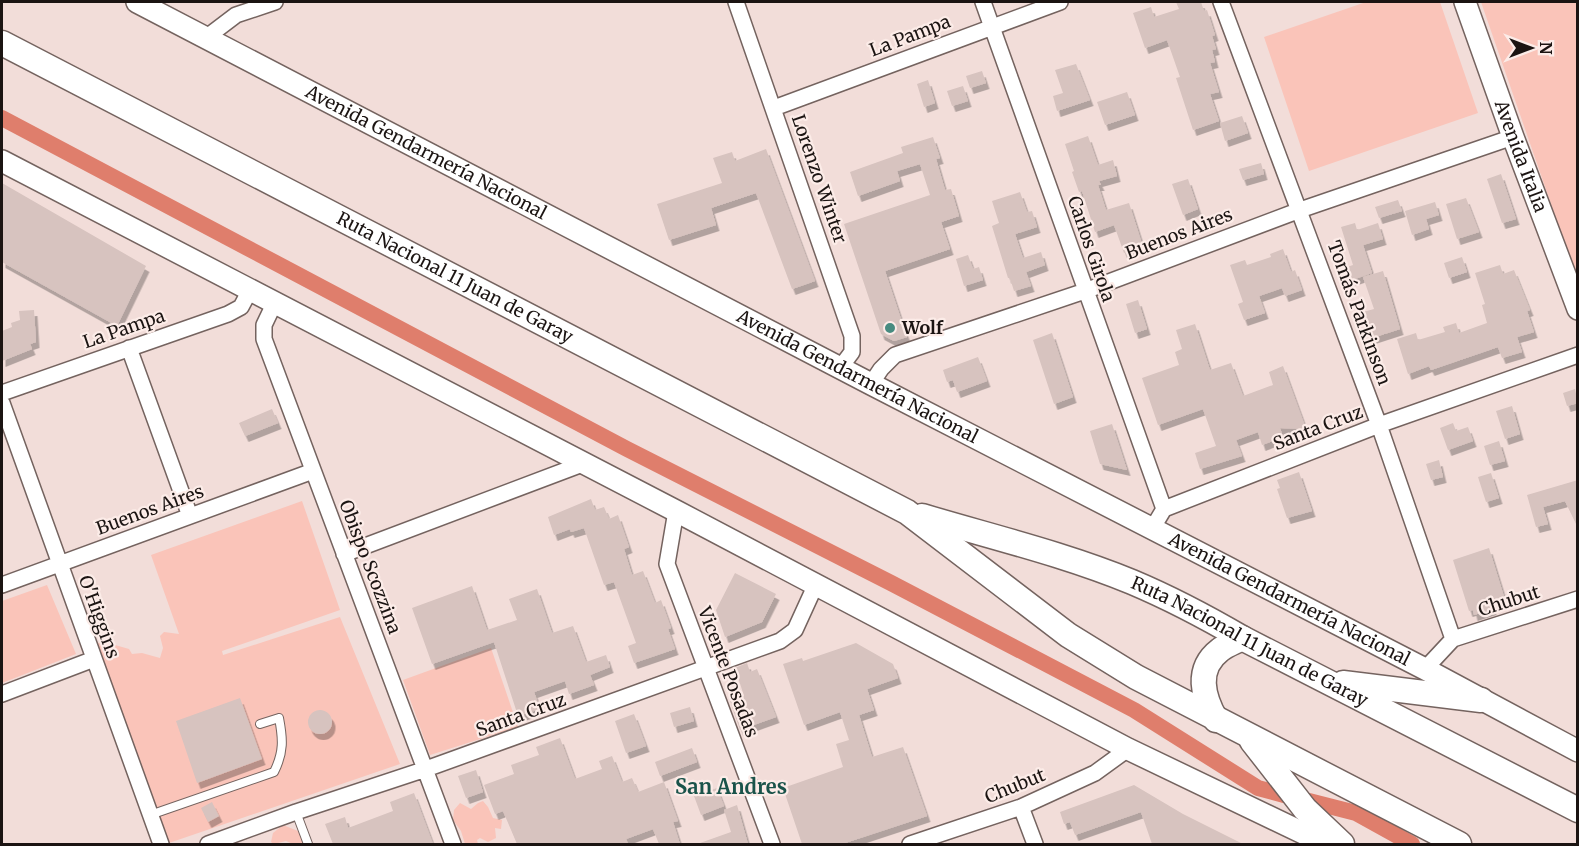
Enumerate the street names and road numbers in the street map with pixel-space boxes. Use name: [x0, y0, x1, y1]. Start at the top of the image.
street label: La Pampa: [866, 9, 954, 62]
street label: Avenida Gendarmería Nacional: [301, 79, 551, 224]
street label: Avenida Italia: [1490, 96, 1552, 216]
street label: Lorenzo Winter: [787, 111, 852, 246]
street label: Carlos Girola: [1063, 193, 1120, 305]
street label: Buenos Aires: [1122, 203, 1236, 264]
street label: Ruta Nacional 11 Juan de Garay: [333, 206, 578, 348]
street label: Tomás Parkinson: [1323, 237, 1396, 388]
street label: La Pampa: [80, 304, 168, 353]
street label: Avenida Gendarmería Nacional: [732, 304, 983, 448]
street label: Santa Cruz: [1270, 400, 1366, 455]
street label: Buenos Aires: [93, 479, 207, 540]
street label: Obispo Scozzina: [334, 496, 407, 637]
street label: Avenida Gendarmería Nacional: [1164, 527, 1415, 671]
street label: Ruta Nacional 11 Juan de Garay: [1128, 571, 1372, 712]
street label: O'Higgins: [74, 572, 125, 662]
street label: Chubut: [1475, 580, 1542, 621]
street label: Vicente Posadas: [693, 602, 764, 741]
street label: Santa Cruz: [473, 688, 569, 741]
street label: Chubut: [981, 763, 1048, 808]

